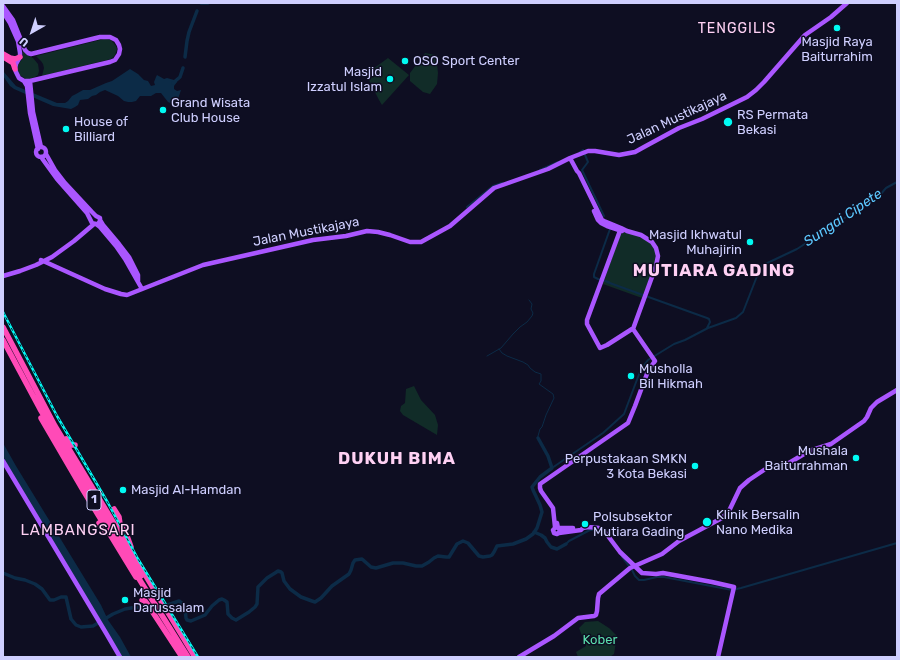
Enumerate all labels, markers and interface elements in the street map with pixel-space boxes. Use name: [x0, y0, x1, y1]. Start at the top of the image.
north arrow: [12, 12, 52, 52]
district label: TENGGILIS: [698, 21, 776, 37]
marker: Masjid Raya Baiturrahim: [832, 23, 842, 33]
text: U: [17, 34, 31, 49]
place label: Masjid Raya Baiturrahim: [801, 34, 873, 65]
place label: OSO Sport Center: [413, 53, 519, 69]
marker: OSO Sport Center: [400, 56, 410, 66]
place label: Masjid Izzatul Islam: [307, 64, 382, 95]
marker: Masjid Izzatul Islam: [385, 74, 395, 84]
street label: Jalan Mustikajaya: [625, 88, 729, 148]
place label: Grand Wisata Club House: [171, 95, 250, 126]
marker: Grand Wisata Club House: [158, 105, 168, 115]
place label: RS Permata Bekasi: [737, 107, 808, 138]
place label: House of Billiard: [74, 114, 128, 145]
marker: RS Permata Bekasi: [722, 116, 734, 128]
marker: House of Billiard: [61, 124, 71, 134]
water label: Sungai Cipete: [801, 186, 885, 250]
street label: Jalan Mustikajaya: [251, 214, 361, 250]
place label: Masjid Ikhwatul Muhajirin: [649, 227, 742, 258]
marker: Masjid Ikhwatul Muhajirin: [745, 237, 755, 247]
district label: MUTIARA GADING: [633, 261, 795, 281]
place label: Musholla Bil Hikmah: [639, 361, 703, 392]
marker: Musholla Bil Hikmah: [626, 371, 636, 381]
place label: Mushala Baiturrahman: [765, 443, 848, 474]
district label: DUKUH BIMA: [338, 449, 456, 469]
place label: Perpustakaan SMKN 3 Kota Bekasi: [565, 451, 687, 482]
marker: Mushala Baiturrahman: [851, 453, 861, 463]
marker: Perpustakaan SMKN 3 Kota Bekasi: [690, 461, 700, 471]
place label: Masjid Al-Hamdan: [131, 482, 241, 498]
marker: Masjid Al-Hamdan: [118, 485, 128, 495]
road number: 1: [87, 490, 101, 510]
place label: Klinik Bersalin Nano Medika: [716, 507, 800, 538]
place label: Polsubsektor Mutiara Gading: [593, 509, 684, 540]
marker: Klinik Bersalin Nano Medika: [701, 516, 713, 528]
marker: Polsubsektor Mutiara Gading: [580, 519, 590, 529]
district label: LAMBANGSARI: [20, 522, 136, 540]
place label: Masjid Darussalam: [133, 585, 204, 616]
marker: Masjid Darussalam: [120, 595, 130, 605]
park label: Kober: [583, 632, 617, 648]

